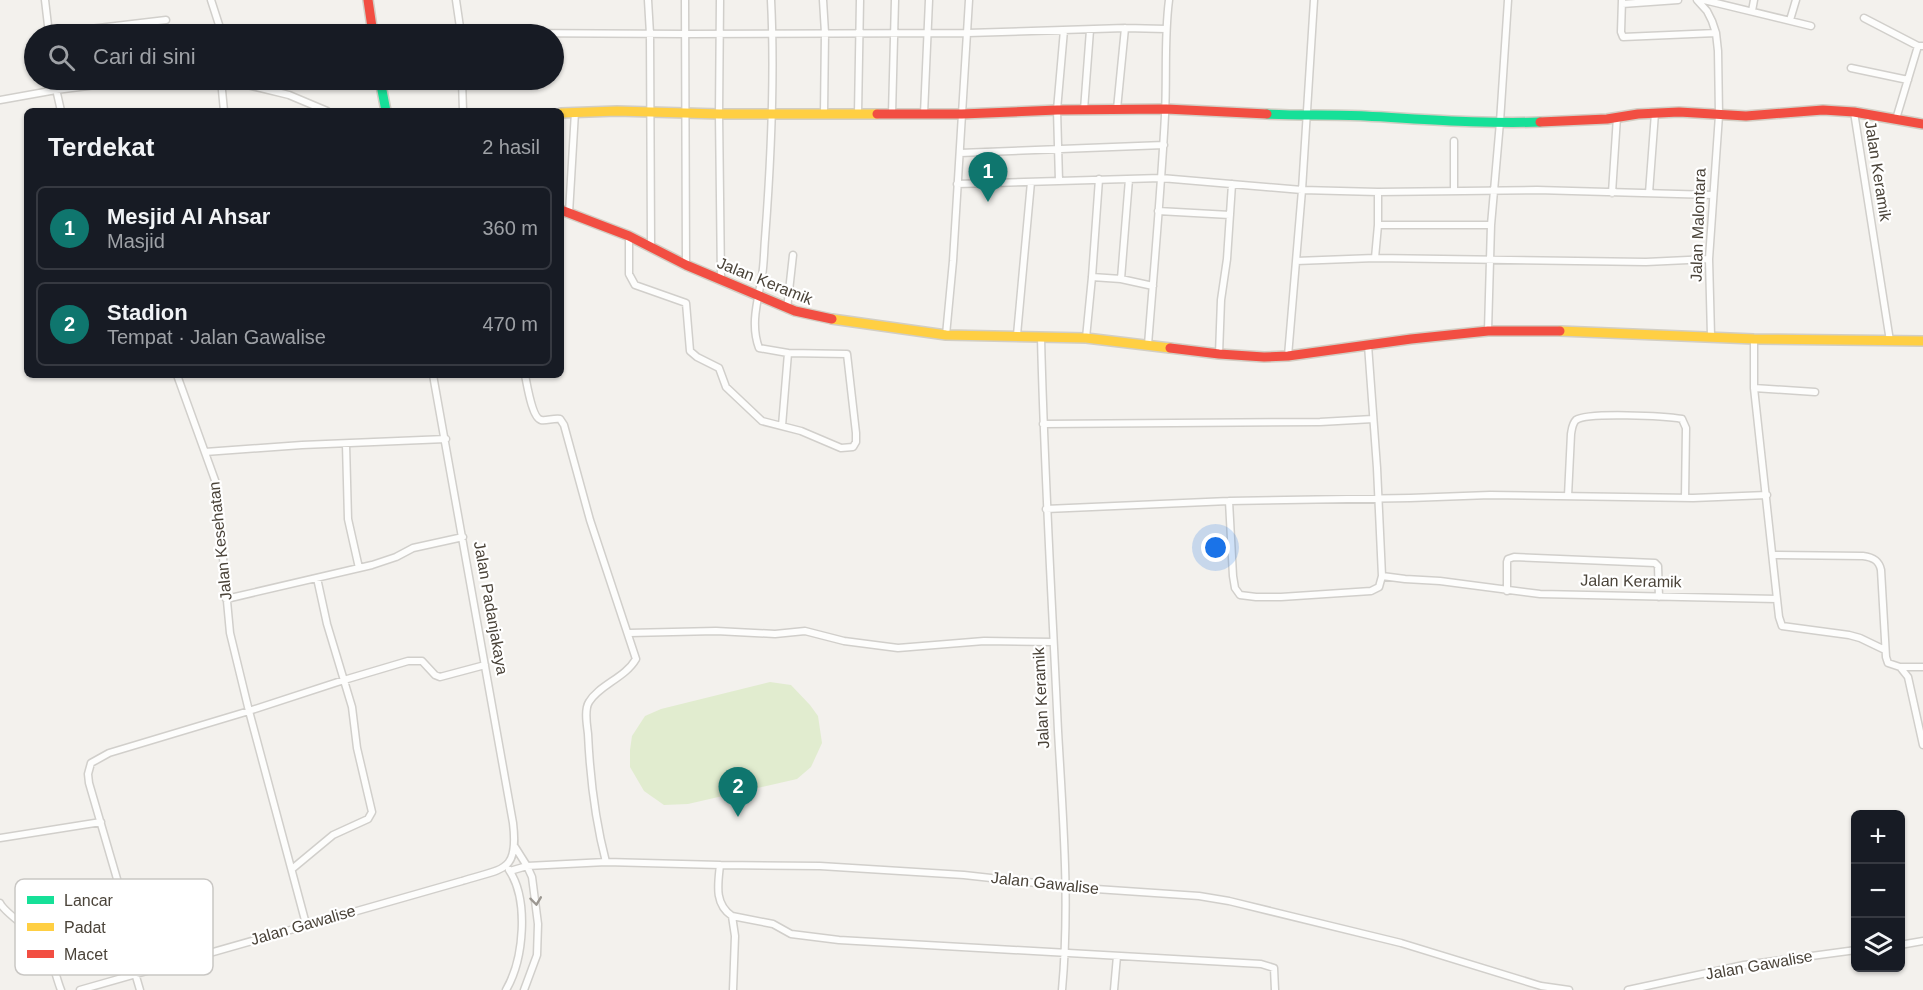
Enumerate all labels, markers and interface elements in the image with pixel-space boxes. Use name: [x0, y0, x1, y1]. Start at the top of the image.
search box: [24, 24, 564, 90]
icon: search: [45, 41, 78, 74]
text: Cari di sini: [93, 44, 196, 69]
street label: Jalan Keramik: [1862, 120, 1894, 223]
text: Terdekat: [48, 132, 154, 162]
text: 2 hasil: [482, 136, 540, 158]
pin: 1: [968, 152, 1008, 202]
street label: Jalan Malontara: [1688, 168, 1708, 282]
text: Mesjid Al Ahsar: [107, 204, 270, 229]
text: 1: [64, 217, 75, 239]
text: 360 m: [482, 217, 538, 239]
text: Masjid: [107, 230, 165, 252]
street label: Jalan Keramik: [715, 254, 816, 308]
text: Stadion: [107, 300, 188, 325]
text: 2: [64, 313, 75, 335]
text: 470 m: [482, 313, 538, 335]
text: Tempat · Jalan Gawalise: [107, 326, 326, 348]
street label: Jalan Kesehatan: [205, 481, 235, 601]
your location: [1201, 533, 1230, 562]
street label: Jalan Padanjakaya: [471, 540, 511, 676]
street label: Jalan Keramik: [1580, 572, 1683, 590]
street label: Jalan Keramik: [1030, 646, 1052, 749]
pin: 2: [718, 768, 758, 817]
map controls: [1851, 810, 1905, 972]
button: +: [1851, 810, 1905, 864]
button: −: [1851, 864, 1905, 918]
street label: Jalan Gawalise: [990, 869, 1100, 897]
legend: [15, 879, 213, 975]
text: Lancar: [64, 892, 114, 909]
one-way arrow: [529, 897, 541, 906]
street label: Jalan Gawalise: [249, 902, 358, 948]
button: layers: [1851, 918, 1905, 972]
text: Padat: [64, 919, 106, 936]
text: Macet: [64, 946, 108, 963]
street label: Jalan Gawalise: [1704, 947, 1814, 983]

